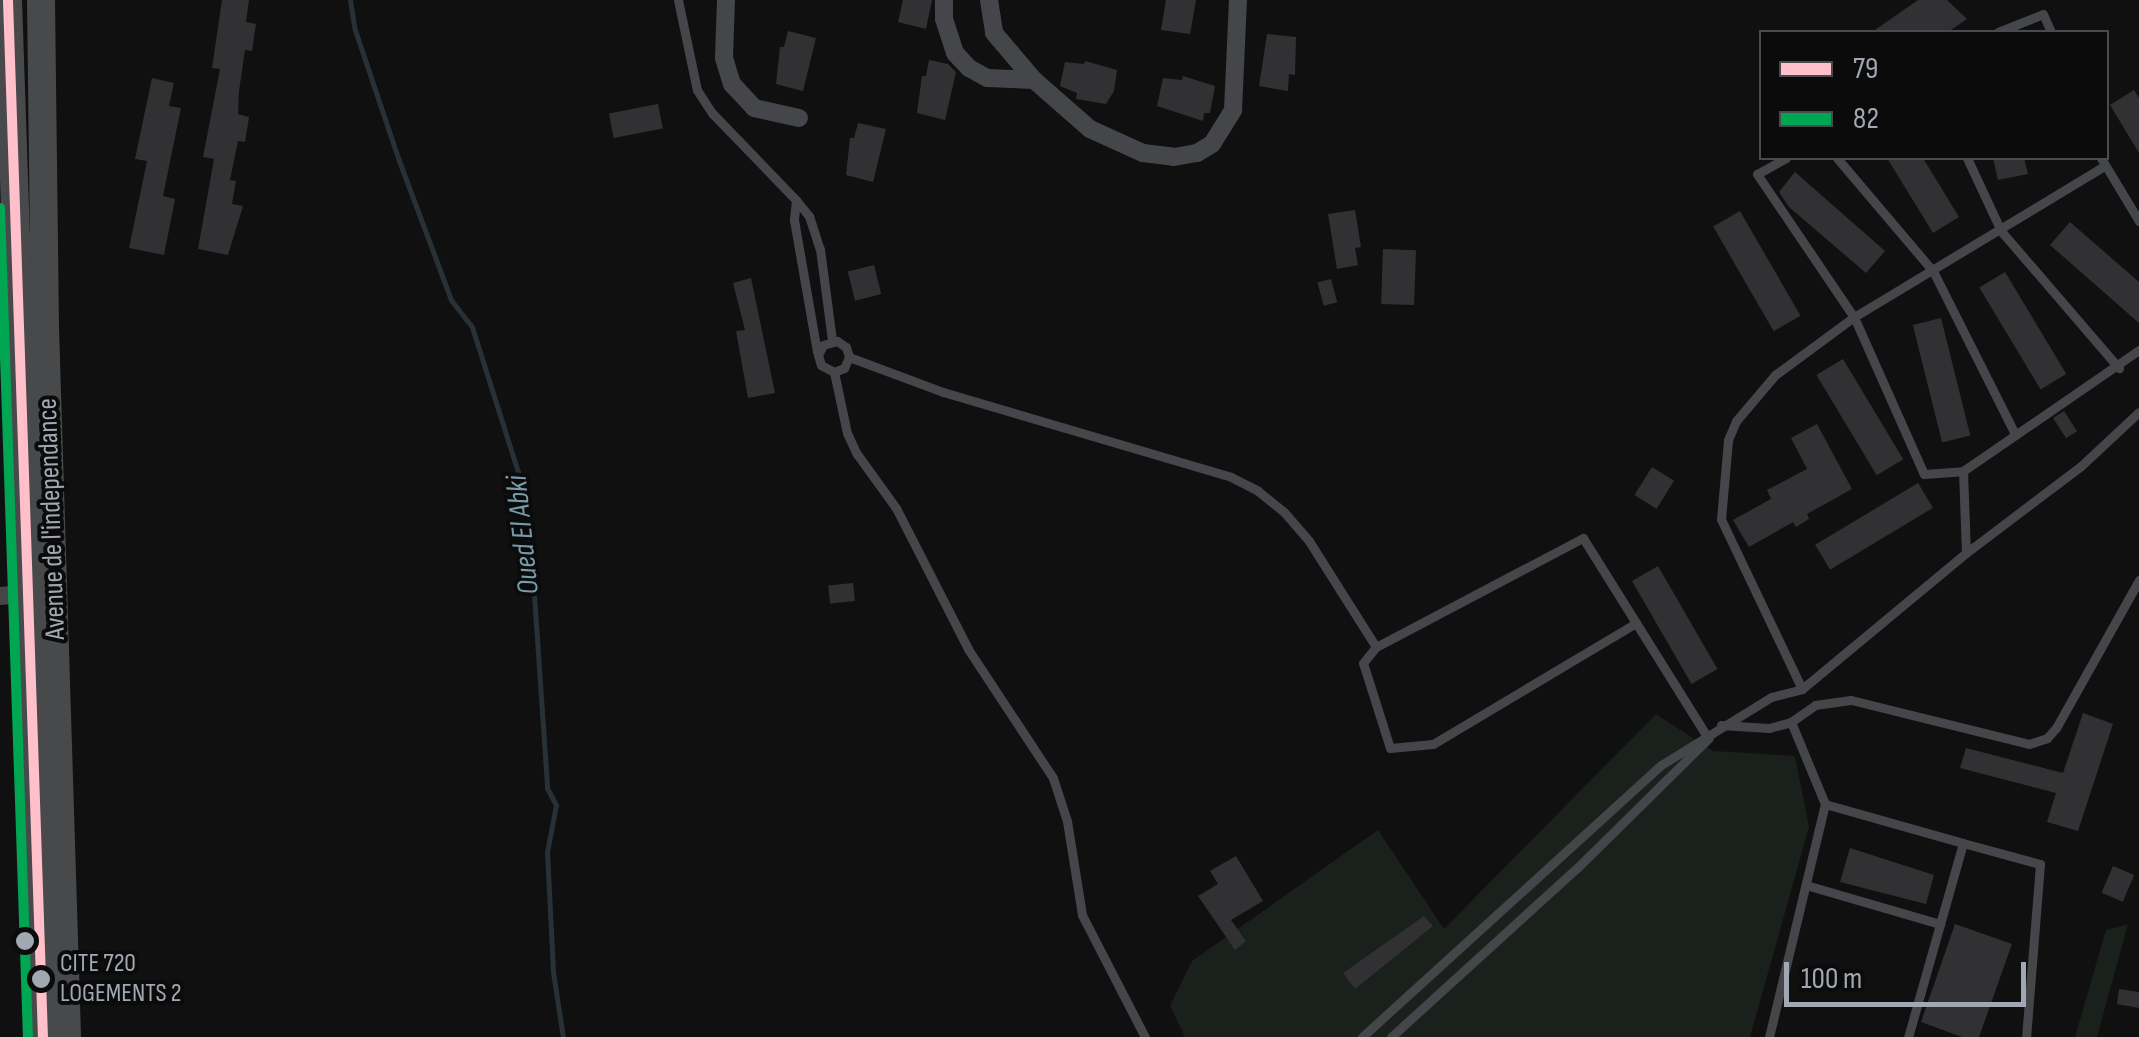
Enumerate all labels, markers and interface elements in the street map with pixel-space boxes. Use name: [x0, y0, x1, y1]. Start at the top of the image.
legend: [1759, 30, 2109, 160]
text: 79: [1853, 51, 1878, 87]
text: 82: [1853, 101, 1879, 137]
street label: Avenue de l'independance: [31, 398, 73, 640]
water label: Oued El Abki: [499, 474, 547, 596]
unlabelled marker: [15, 931, 35, 951]
scale bar: [1789, 942, 2032, 1004]
place label: CITE 720 LOGEMENTS 2: [60, 948, 181, 1010]
text: 100 m: [1801, 961, 1862, 997]
marker: CITE 720 LOGEMENTS 2: [31, 969, 51, 989]

